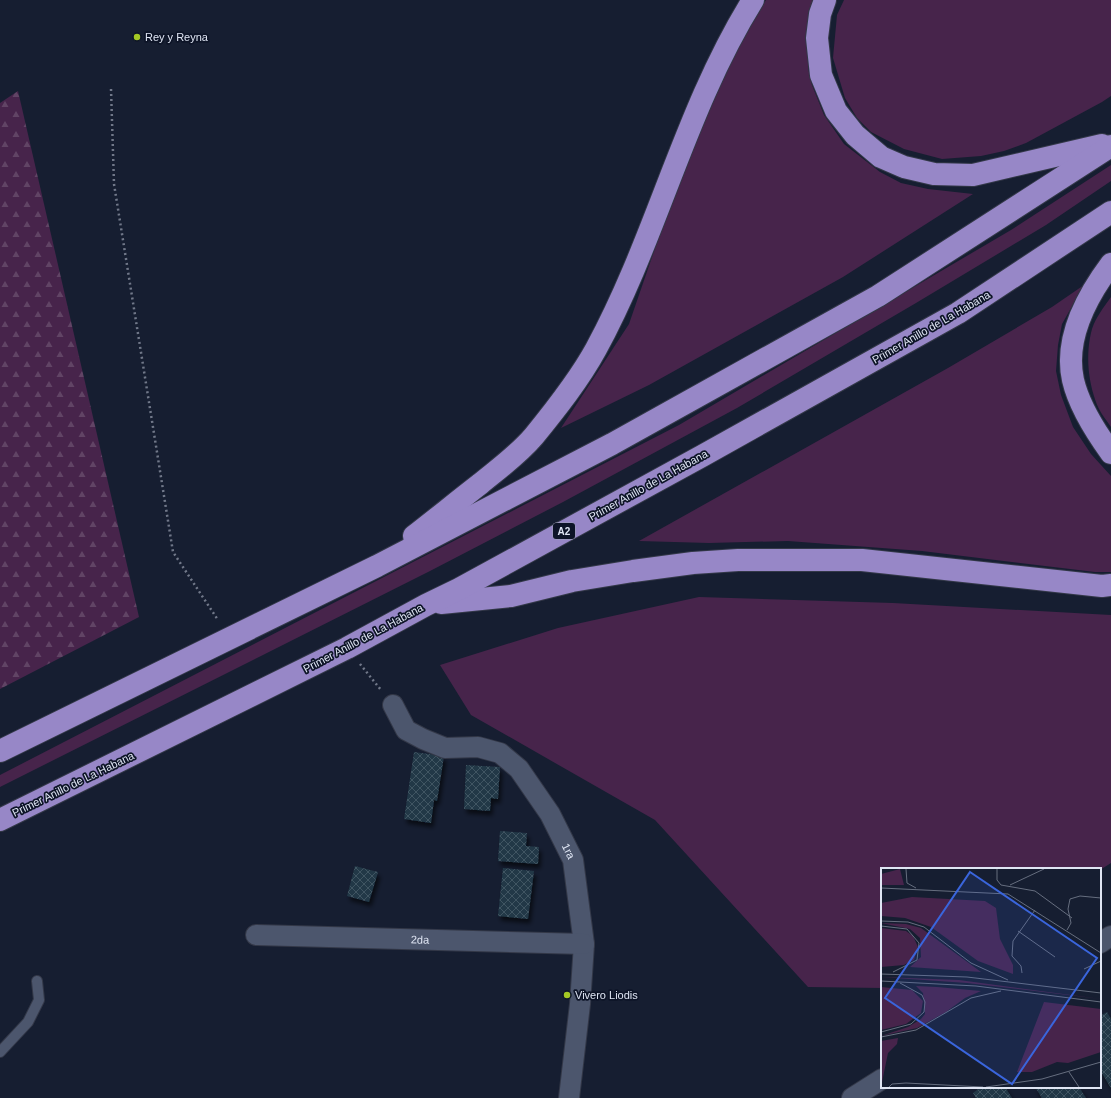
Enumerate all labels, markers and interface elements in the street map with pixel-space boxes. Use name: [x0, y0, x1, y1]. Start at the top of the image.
place label: Rey y Reyna: [145, 31, 209, 43]
marker: Rey y Reyna: [132, 32, 142, 42]
street label: Primer Anillo de La Habana: [870, 288, 993, 366]
street label: Primer Anillo de La Habana: [587, 447, 710, 523]
road number: A2: [553, 523, 575, 539]
street label: Primer Anillo de La Habana: [301, 601, 426, 675]
street label: Primer Anillo de La Habana: [10, 749, 137, 819]
street label: 1ra: [560, 841, 578, 862]
inset map: [881, 868, 1101, 1088]
street label: 2da: [411, 933, 430, 946]
place label: Vivero Liodis: [575, 989, 638, 1001]
marker: Vivero Liodis: [562, 990, 572, 1000]

